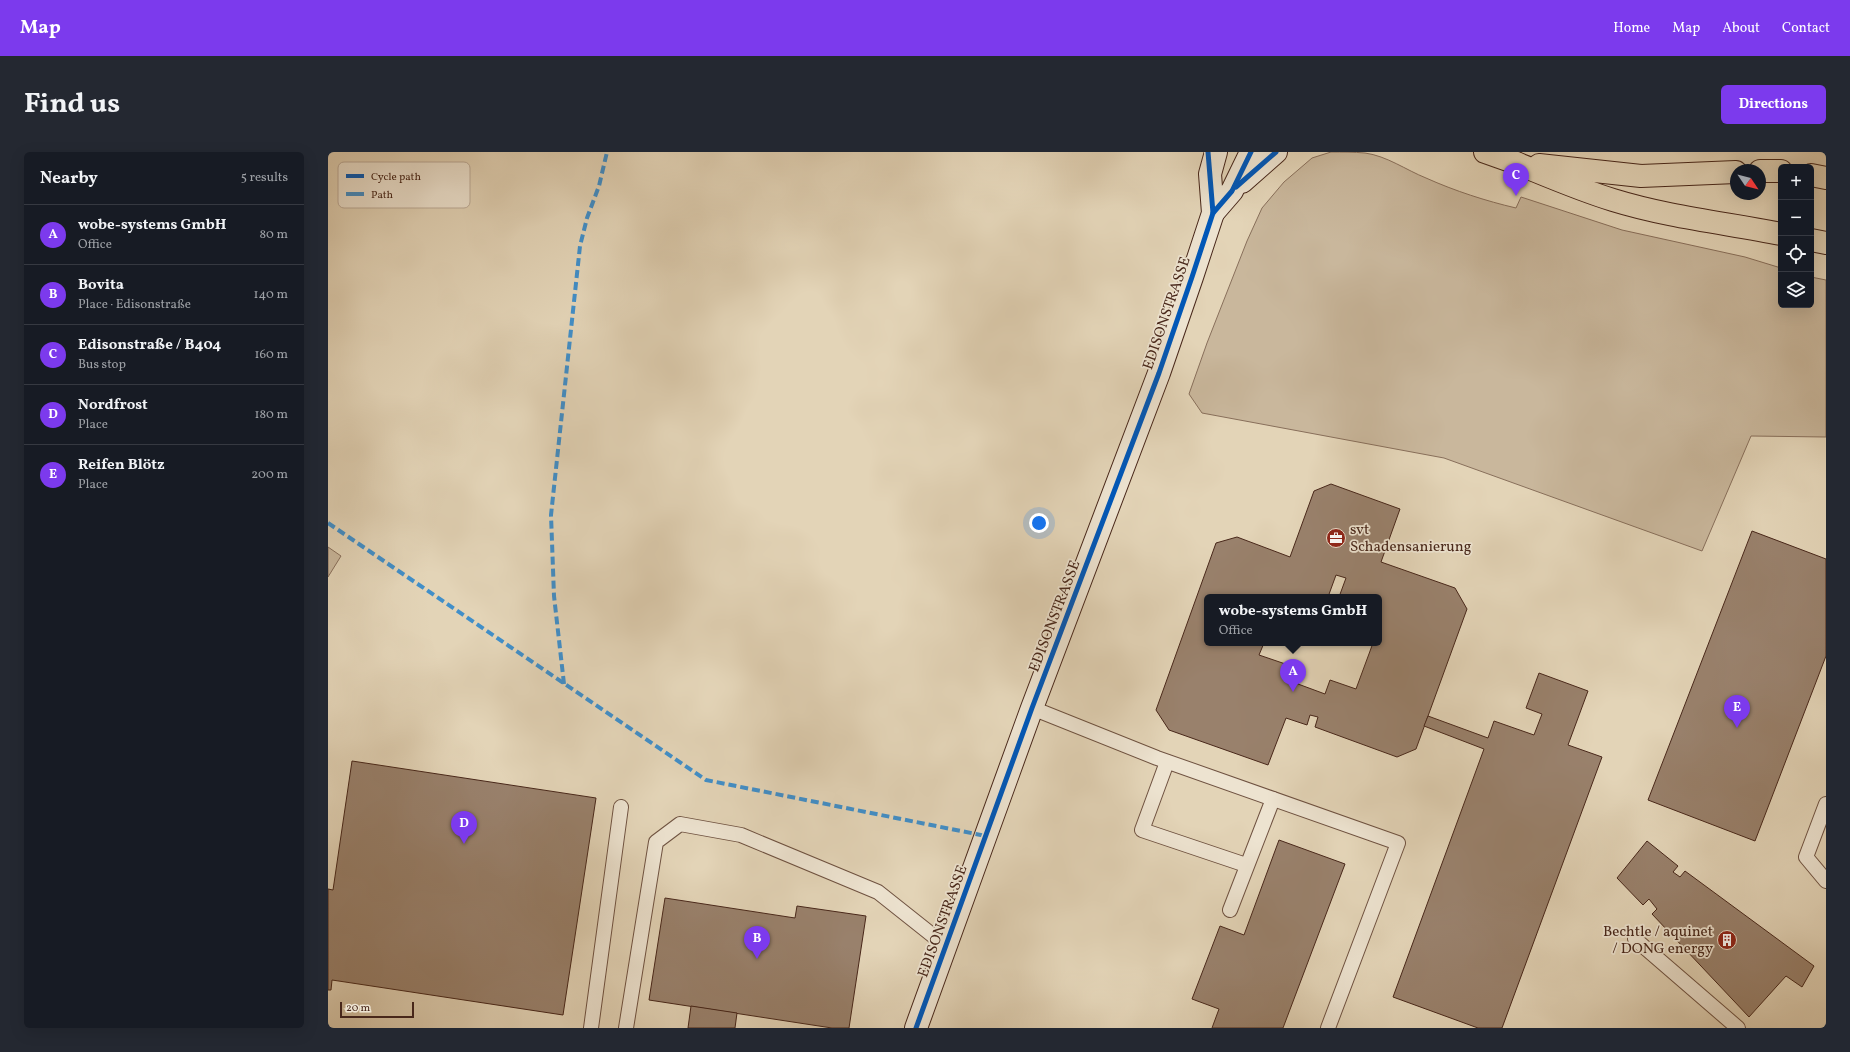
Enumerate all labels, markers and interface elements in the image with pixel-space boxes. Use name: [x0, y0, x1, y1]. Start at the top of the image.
text: Map: [20, 15, 61, 41]
text: Home: [1613, 19, 1650, 38]
text: Map: [1672, 19, 1700, 38]
text: About: [1722, 19, 1760, 38]
text: Contact: [1782, 19, 1830, 38]
text: Find us: [24, 85, 120, 124]
button: Directions: [1721, 85, 1826, 124]
legend: [338, 162, 470, 208]
pin: C: [1503, 163, 1529, 196]
north arrow: [1730, 164, 1766, 200]
map controls: [1778, 164, 1814, 308]
button: +: [1778, 164, 1814, 200]
text: Nearby: [40, 167, 98, 190]
text: 5 results: [241, 169, 288, 187]
text: Cycle path: [371, 170, 421, 185]
text: Path: [371, 188, 394, 203]
button: −: [1778, 200, 1814, 236]
text: wobe-systems GmbH: [78, 215, 226, 236]
text: A: [48, 226, 58, 244]
text: 80 m: [259, 226, 288, 244]
text: Office: [78, 236, 112, 254]
button: locate: [1778, 236, 1814, 272]
street label: EDISONSTRASSE: [1138, 254, 1197, 373]
button: layers: [1778, 272, 1814, 308]
text: Bovita: [78, 275, 124, 296]
text: B: [49, 286, 57, 304]
text: 140 m: [254, 286, 288, 304]
text: Place · Edisonstraße: [78, 296, 191, 314]
text: Edisonstraße / B404: [78, 335, 221, 356]
text: C: [49, 346, 57, 364]
text: 160 m: [254, 346, 288, 364]
text: Bus stop: [78, 356, 126, 374]
text: Nordfrost: [78, 395, 148, 416]
text: D: [48, 406, 58, 424]
text: 180 m: [254, 406, 288, 424]
text: Place: [78, 416, 108, 434]
text: Reifen Blötz: [78, 455, 165, 476]
text: E: [49, 466, 57, 484]
text: 200 m: [251, 466, 288, 484]
text: Place: [78, 476, 108, 494]
your location: [1029, 513, 1049, 533]
place label: svt Schadensanierung: [1350, 520, 1472, 558]
office icon: svt Schadensanierung: [1325, 527, 1347, 549]
street label: EDISONSTRASSE: [1024, 558, 1086, 675]
popup: [1204, 594, 1382, 646]
text: wobe-systems GmbH: [1219, 601, 1367, 622]
text: Office: [1219, 622, 1253, 640]
pin: A: [1280, 659, 1306, 692]
pin: E: [1724, 695, 1750, 728]
pin: D: [451, 811, 477, 844]
street label: EDISONSTRASSE: [913, 862, 973, 981]
place label: Bechtle / aquinet / DONG energy: [1603, 922, 1713, 960]
pin: B: [744, 926, 770, 959]
building icon: Bechtle / aquinet / DONG energy: [1716, 929, 1738, 951]
scale bar: [340, 1000, 414, 1019]
text: 20 m: [346, 1001, 370, 1016]

